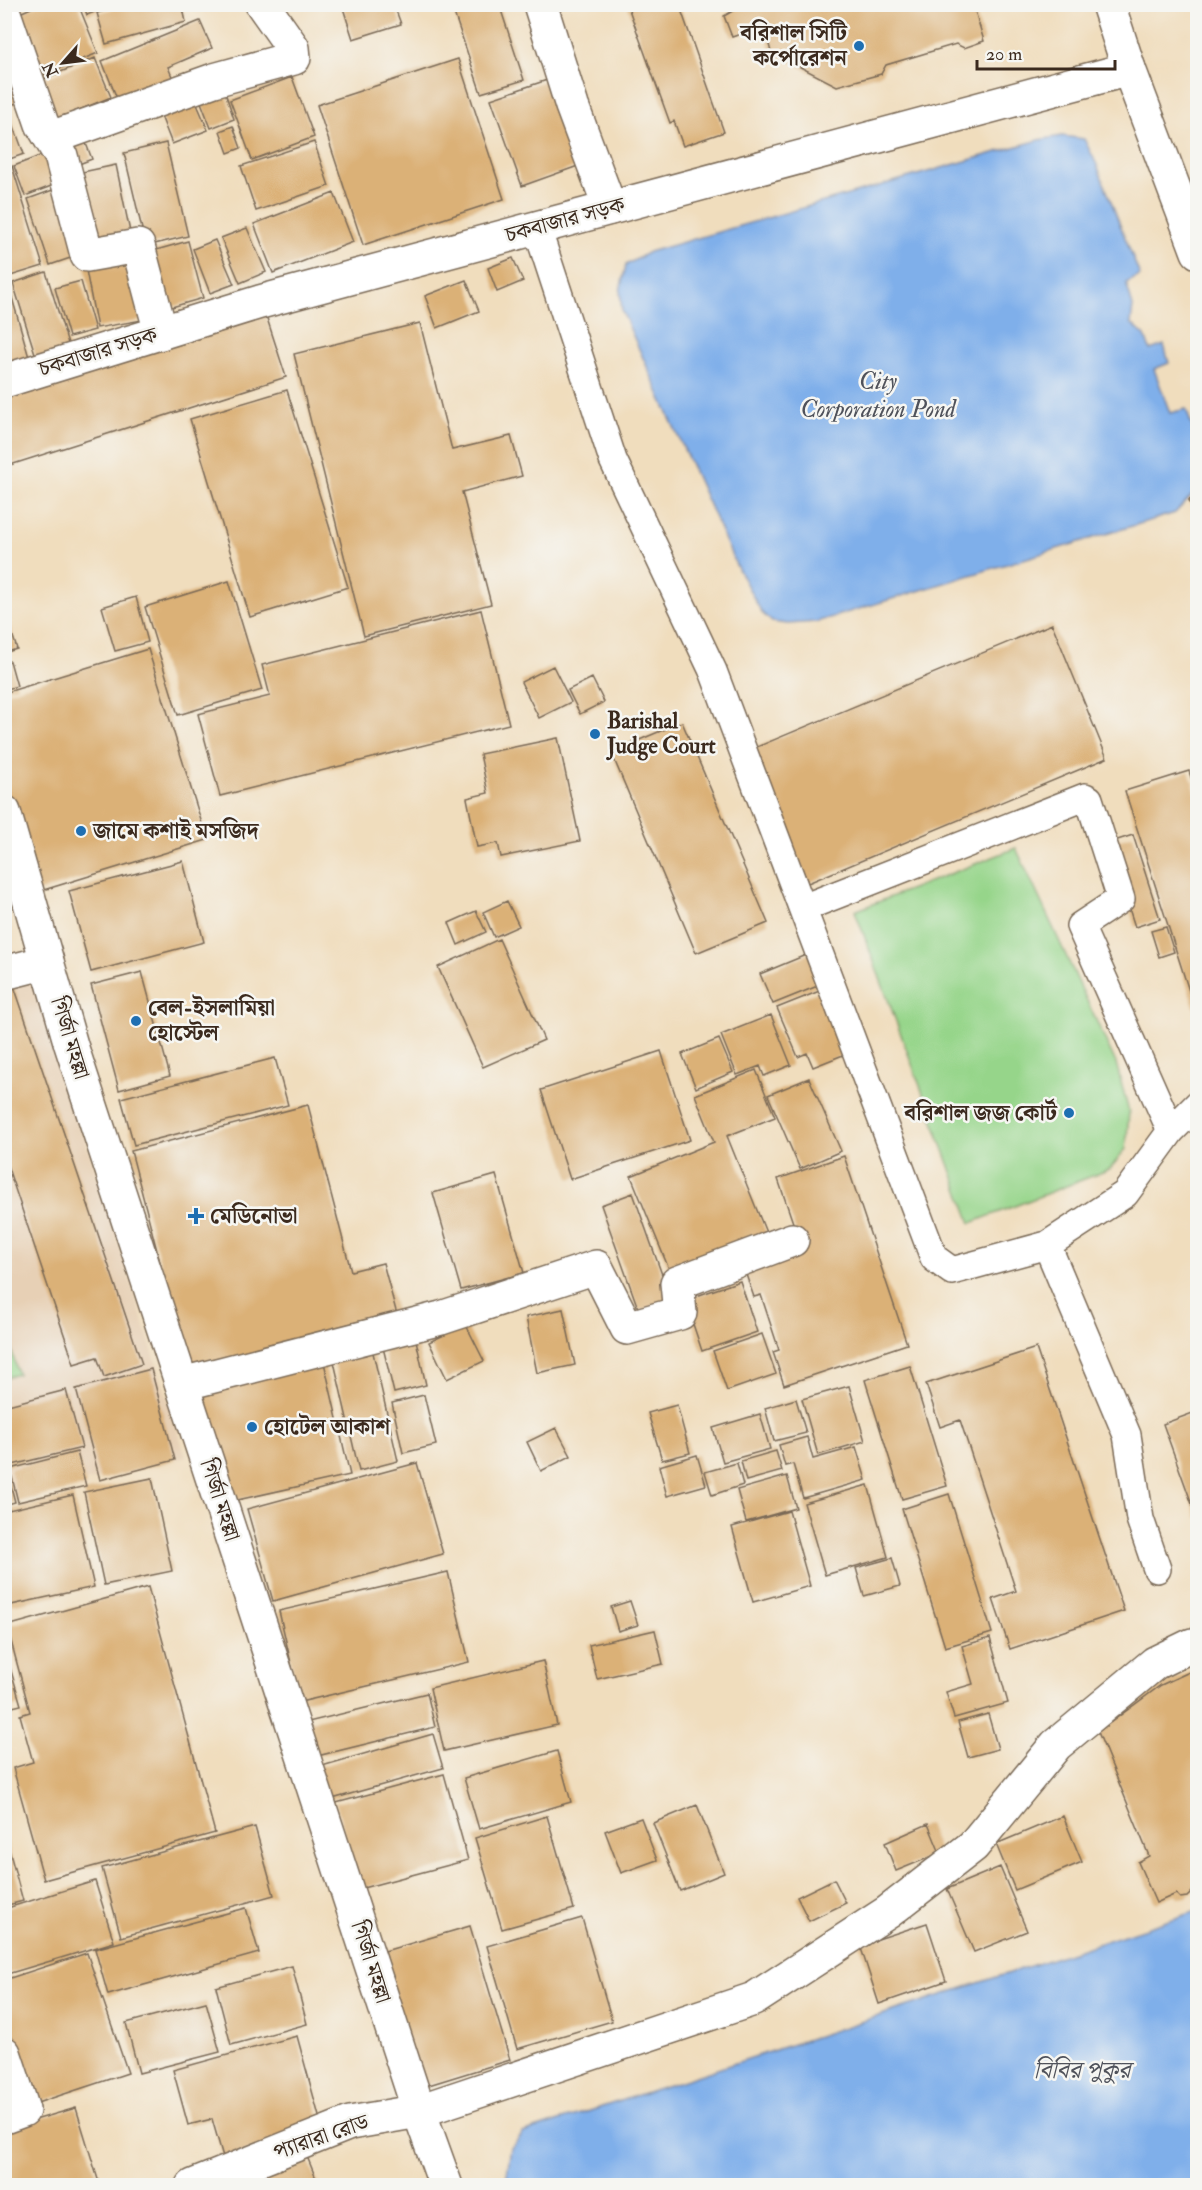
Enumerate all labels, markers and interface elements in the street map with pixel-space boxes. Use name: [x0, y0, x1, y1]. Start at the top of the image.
place label: বরিশাল সিটি কর্পোরেশন: [739, 19, 849, 72]
north arrow: [33, 33, 93, 93]
scale bar: [977, 33, 1115, 71]
marker: বরিশাল সিটি কর্পোরেশন: [852, 39, 866, 53]
text: 20 m: [986, 43, 1022, 66]
text: N: [38, 58, 63, 81]
street label: চকবাজার সড়ক: [501, 190, 629, 250]
street label: চকবাজার সড়ক: [34, 320, 162, 384]
water label: City Corporation Pond: [800, 366, 958, 425]
place label: Barishal Judge Court: [606, 707, 717, 761]
marker: Barishal Judge Court: [588, 727, 602, 741]
place label: জামে কশাই মসজিদ: [92, 817, 260, 845]
marker: জামে কশাই মসজিদ: [74, 824, 88, 838]
street label: গির্জা মহল্লা: [44, 993, 96, 1082]
place label: বেল-ইসলামিয়া হোস্টেল: [148, 994, 275, 1047]
marker: বেল-ইসলামিয়া হোস্টেল: [129, 1014, 143, 1028]
place label: বরিশাল জজ কোর্ট: [903, 1098, 1058, 1127]
marker: বরিশাল জজ কোর্ট: [1062, 1106, 1076, 1120]
place label: মেডিনোভা: [210, 1202, 298, 1230]
marker: মেডিনোভা: [187, 1207, 205, 1225]
place label: হোটেল আকাশ: [264, 1413, 391, 1441]
marker: হোটেল আকাশ: [245, 1420, 259, 1434]
street label: গির্জা মহল্লা: [193, 1455, 246, 1544]
street label: গির্জা মহল্লা: [344, 1917, 397, 2006]
water label: বিবির পুকুর: [1034, 2055, 1135, 2086]
street label: প্যারারা রোড: [270, 2107, 374, 2166]

